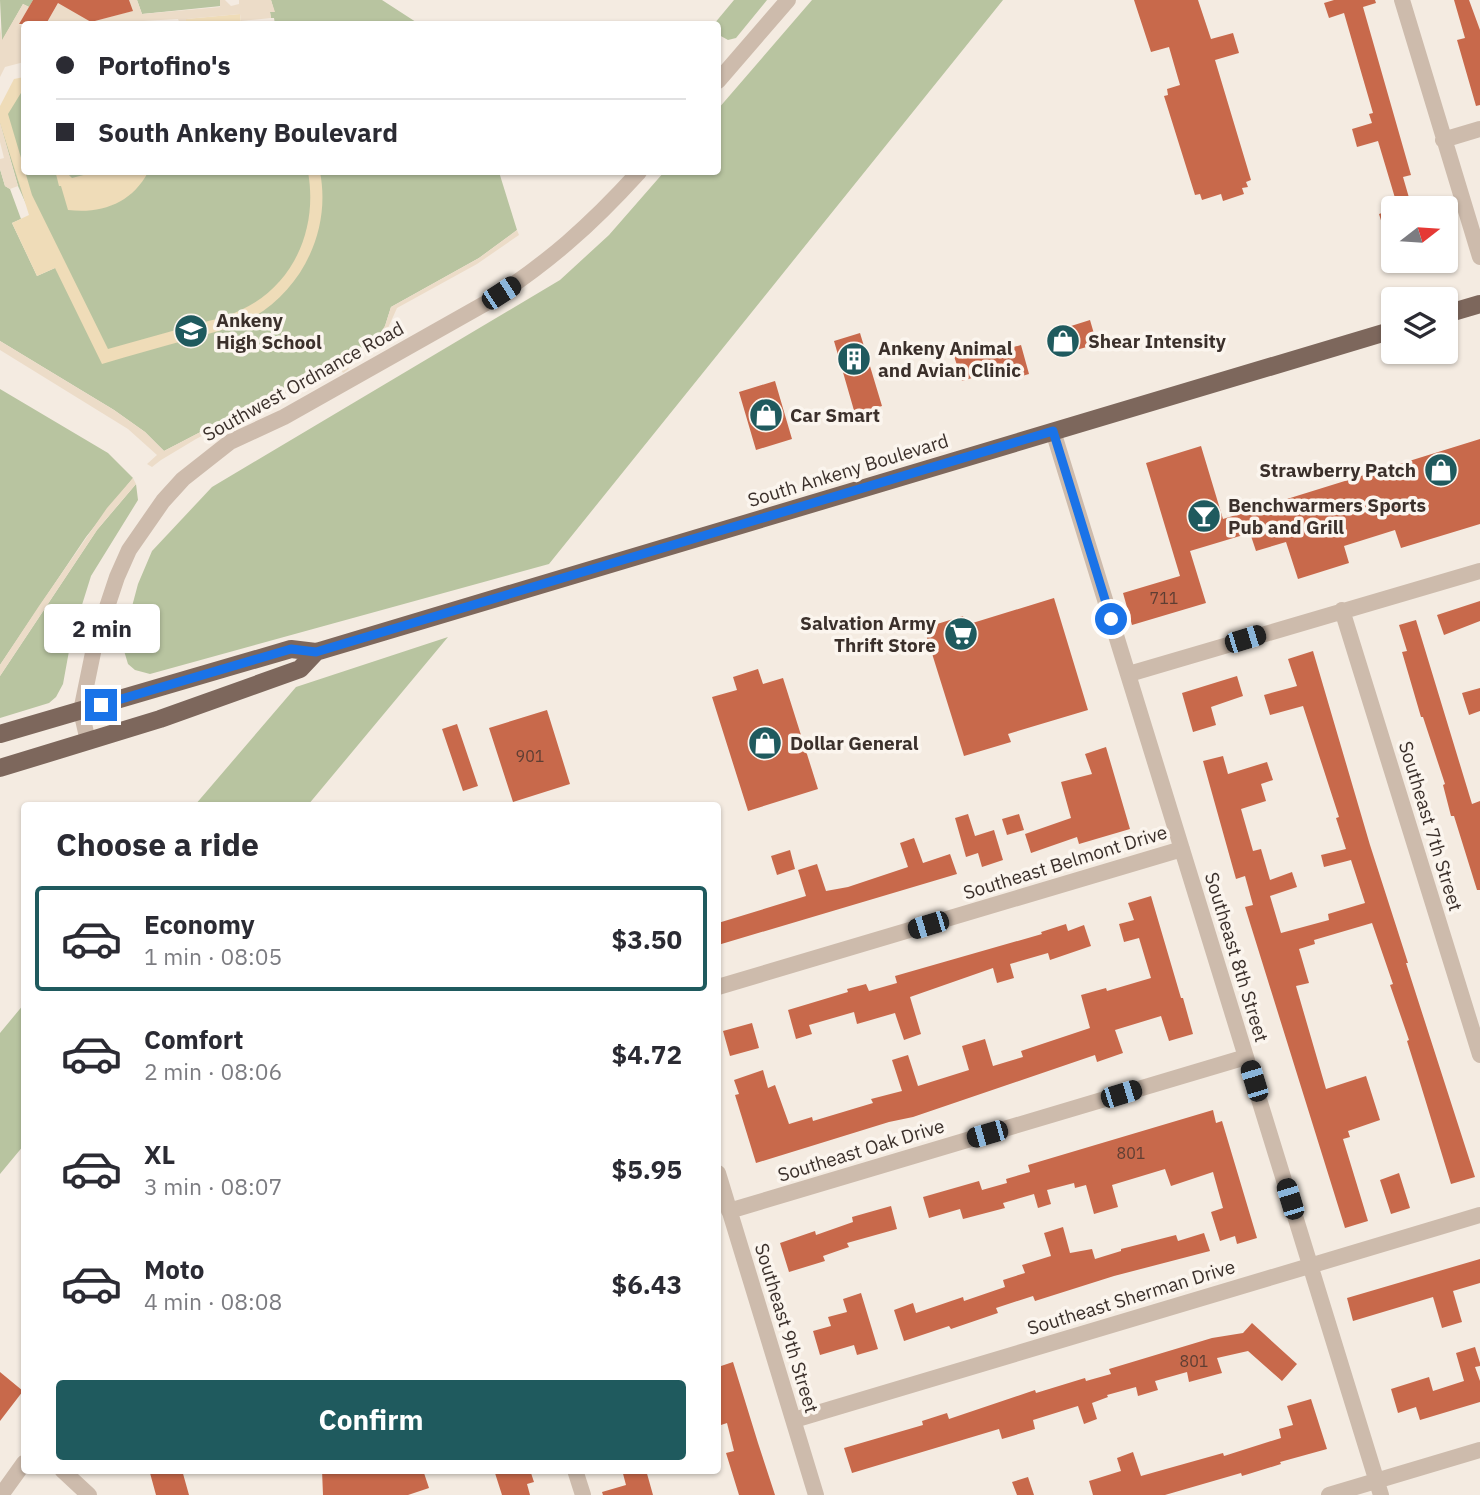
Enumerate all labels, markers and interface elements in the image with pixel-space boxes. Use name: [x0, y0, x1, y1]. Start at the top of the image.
text: Portofino's: [98, 48, 231, 82]
text: South Ankeny Boulevard: [98, 115, 398, 149]
north arrow: [1381, 196, 1458, 273]
map controls: [1381, 196, 1458, 364]
car: [478, 273, 525, 313]
button: layers: [1381, 287, 1458, 364]
place label: Ankeny High School: [216, 308, 322, 354]
school or university icon: Ankeny High School: [172, 312, 210, 350]
street label: Southwest Ordnance Road: [198, 316, 408, 446]
shop icon: Shear Intensity: [1044, 322, 1082, 360]
place label: Shear Intensity: [1088, 329, 1227, 353]
place label: Ankeny Animal and Avian Clinic: [878, 336, 1021, 382]
building icon: Ankeny Animal and Avian Clinic: [835, 340, 873, 378]
shop icon: Car Smart: [747, 396, 785, 434]
place label: Car Smart: [790, 403, 880, 427]
street label: South Ankeny Boulevard: [745, 428, 951, 512]
shop icon: Strawberry Patch: [1422, 451, 1460, 489]
place label: Strawberry Patch: [1259, 458, 1416, 482]
place label: Benchwarmers Sports Pub and Grill: [1228, 493, 1426, 539]
bar icon: Benchwarmers Sports Pub and Grill: [1185, 497, 1223, 535]
house number: 711: [1150, 588, 1178, 608]
route start: [1095, 603, 1127, 635]
callout: 2 min: [43, 604, 159, 652]
place label: Salvation Army Thrift Store: [800, 611, 937, 657]
text: 2 min: [72, 613, 132, 643]
supermarket icon: Salvation Army Thrift Store: [942, 615, 980, 653]
car: [1222, 623, 1269, 655]
route end: [85, 689, 117, 721]
shop icon: Dollar General: [746, 724, 784, 762]
place label: Dollar General: [790, 731, 919, 755]
street label: Southeast 7th Street: [1394, 738, 1468, 914]
house number: 901: [516, 746, 544, 766]
street label: Southeast Belmont Drive: [960, 820, 1170, 904]
text: Choose a ride: [56, 823, 259, 865]
street label: Southeast 8th Street: [1200, 869, 1274, 1045]
icon: car: [60, 907, 123, 970]
text: Economy: [144, 907, 255, 941]
car: [905, 909, 952, 941]
text: $3.50: [612, 922, 682, 956]
text: 1 min · 08:05: [144, 941, 282, 971]
icon: car: [60, 1022, 123, 1085]
text: Comfort: [144, 1022, 243, 1056]
text: $4.72: [612, 1037, 682, 1071]
text: 2 min · 08:06: [144, 1056, 282, 1086]
car: [1238, 1058, 1271, 1104]
car: [1098, 1078, 1145, 1110]
street label: Southeast Oak Drive: [775, 1113, 947, 1187]
car: [964, 1118, 1011, 1150]
icon: car: [60, 1137, 123, 1200]
text: XL: [144, 1137, 175, 1171]
house number: 801: [1117, 1143, 1145, 1163]
text: $5.95: [612, 1152, 682, 1186]
text: 3 min · 08:07: [144, 1171, 282, 1201]
car: [1274, 1176, 1307, 1222]
street label: Southeast 9th Street: [750, 1240, 824, 1416]
icon: car: [60, 1252, 123, 1315]
text: Moto: [144, 1252, 204, 1286]
street label: Southeast Sherman Drive: [1024, 1254, 1238, 1340]
text: $6.43: [612, 1267, 682, 1301]
text: 4 min · 08:08: [144, 1286, 282, 1316]
house number: 801: [1180, 1351, 1208, 1371]
button: Confirm: [56, 1380, 686, 1460]

